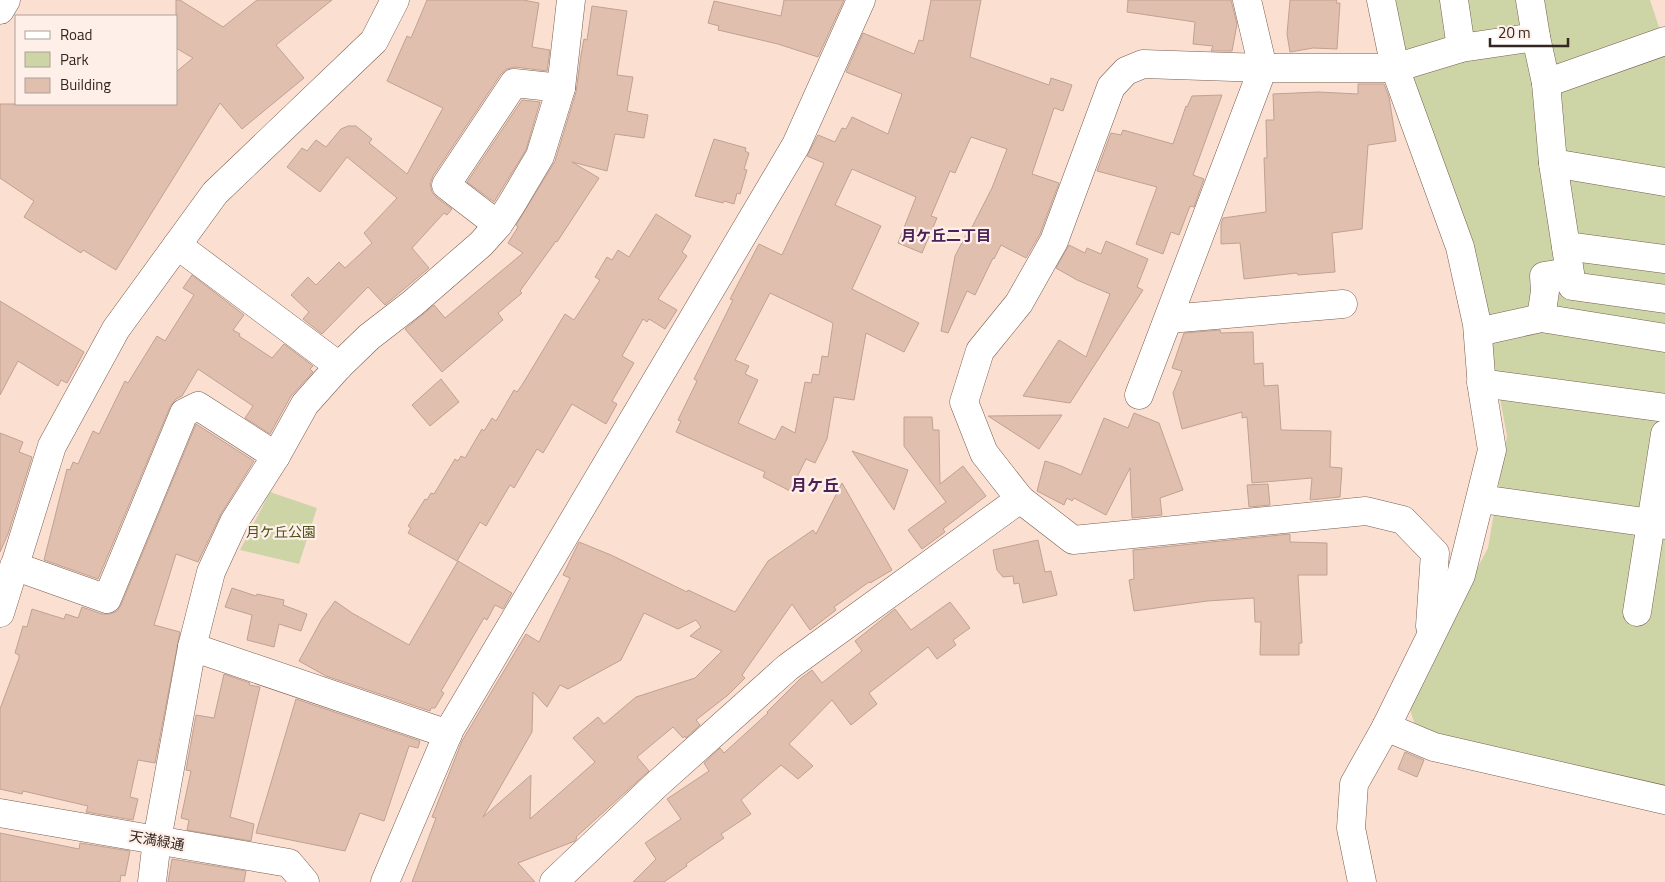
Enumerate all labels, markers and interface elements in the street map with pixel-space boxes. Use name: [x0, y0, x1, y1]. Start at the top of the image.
legend: [15, 15, 178, 105]
scale bar: [1490, 15, 1568, 47]
text: 20 m: [1498, 21, 1531, 44]
text: Road: [60, 23, 92, 46]
text: Park: [60, 48, 89, 71]
text: Building: [60, 73, 111, 96]
district label: 月ケ丘二丁目: [901, 224, 991, 247]
district label: 月ケ丘: [791, 473, 839, 497]
park label: 月ケ丘公園: [246, 521, 316, 542]
street label: 天満緑通: [128, 825, 186, 855]

